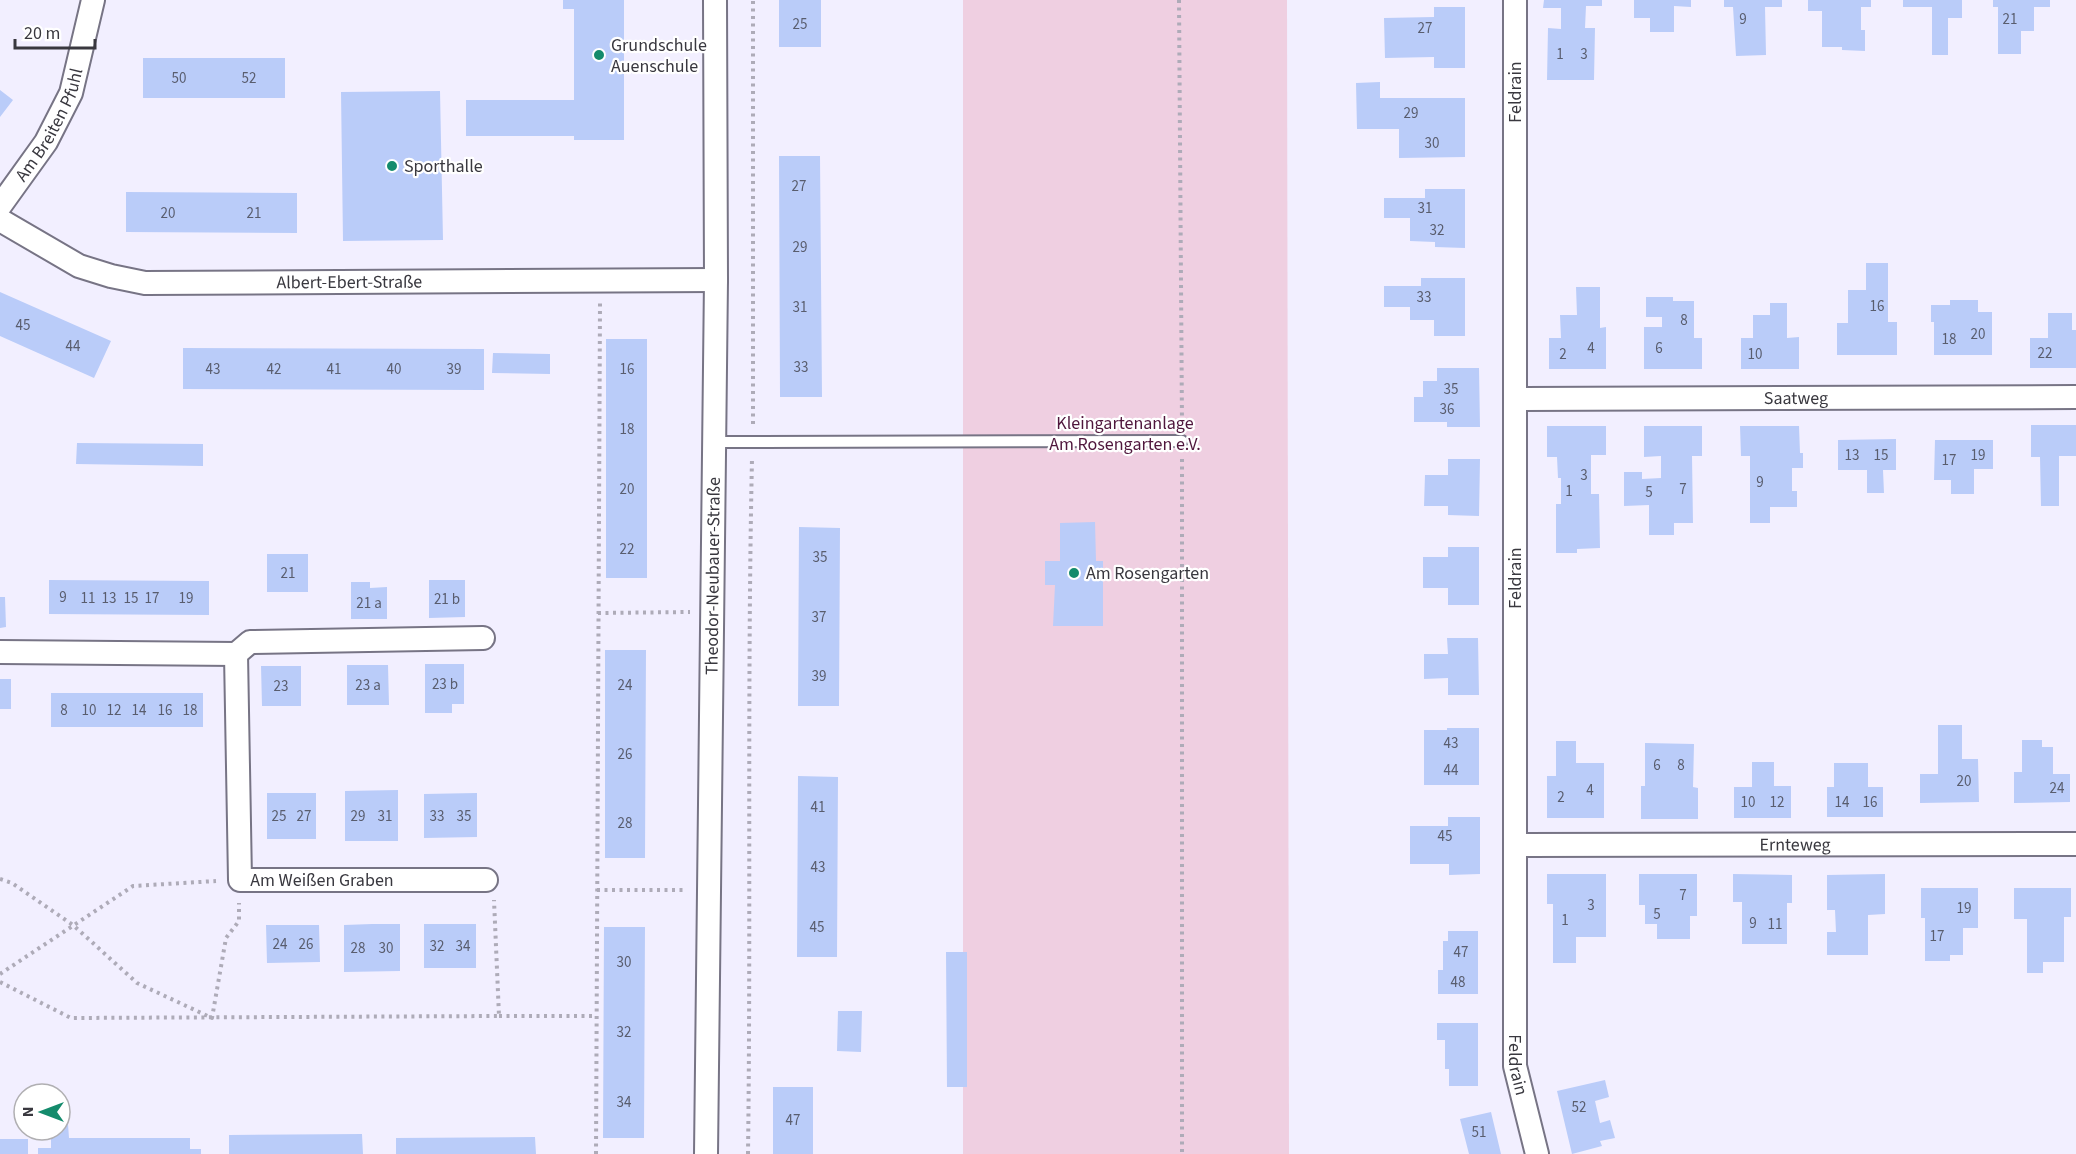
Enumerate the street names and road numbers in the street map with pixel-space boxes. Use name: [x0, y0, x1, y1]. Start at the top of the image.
street label: Feldrain: [1503, 61, 1528, 123]
street label: Am Breiten Pfuhl: [9, 66, 89, 187]
street label: Albert-Ebert-Straße: [276, 270, 422, 295]
street label: Saatweg: [1764, 386, 1828, 411]
street label: Theodor-Neubauer-Straße: [699, 477, 727, 675]
street label: Feldrain: [1503, 547, 1528, 609]
street label: Ernteweg: [1759, 832, 1831, 858]
street label: Am Weißen Graben: [250, 868, 394, 893]
street label: Feldrain: [1502, 1034, 1534, 1098]

